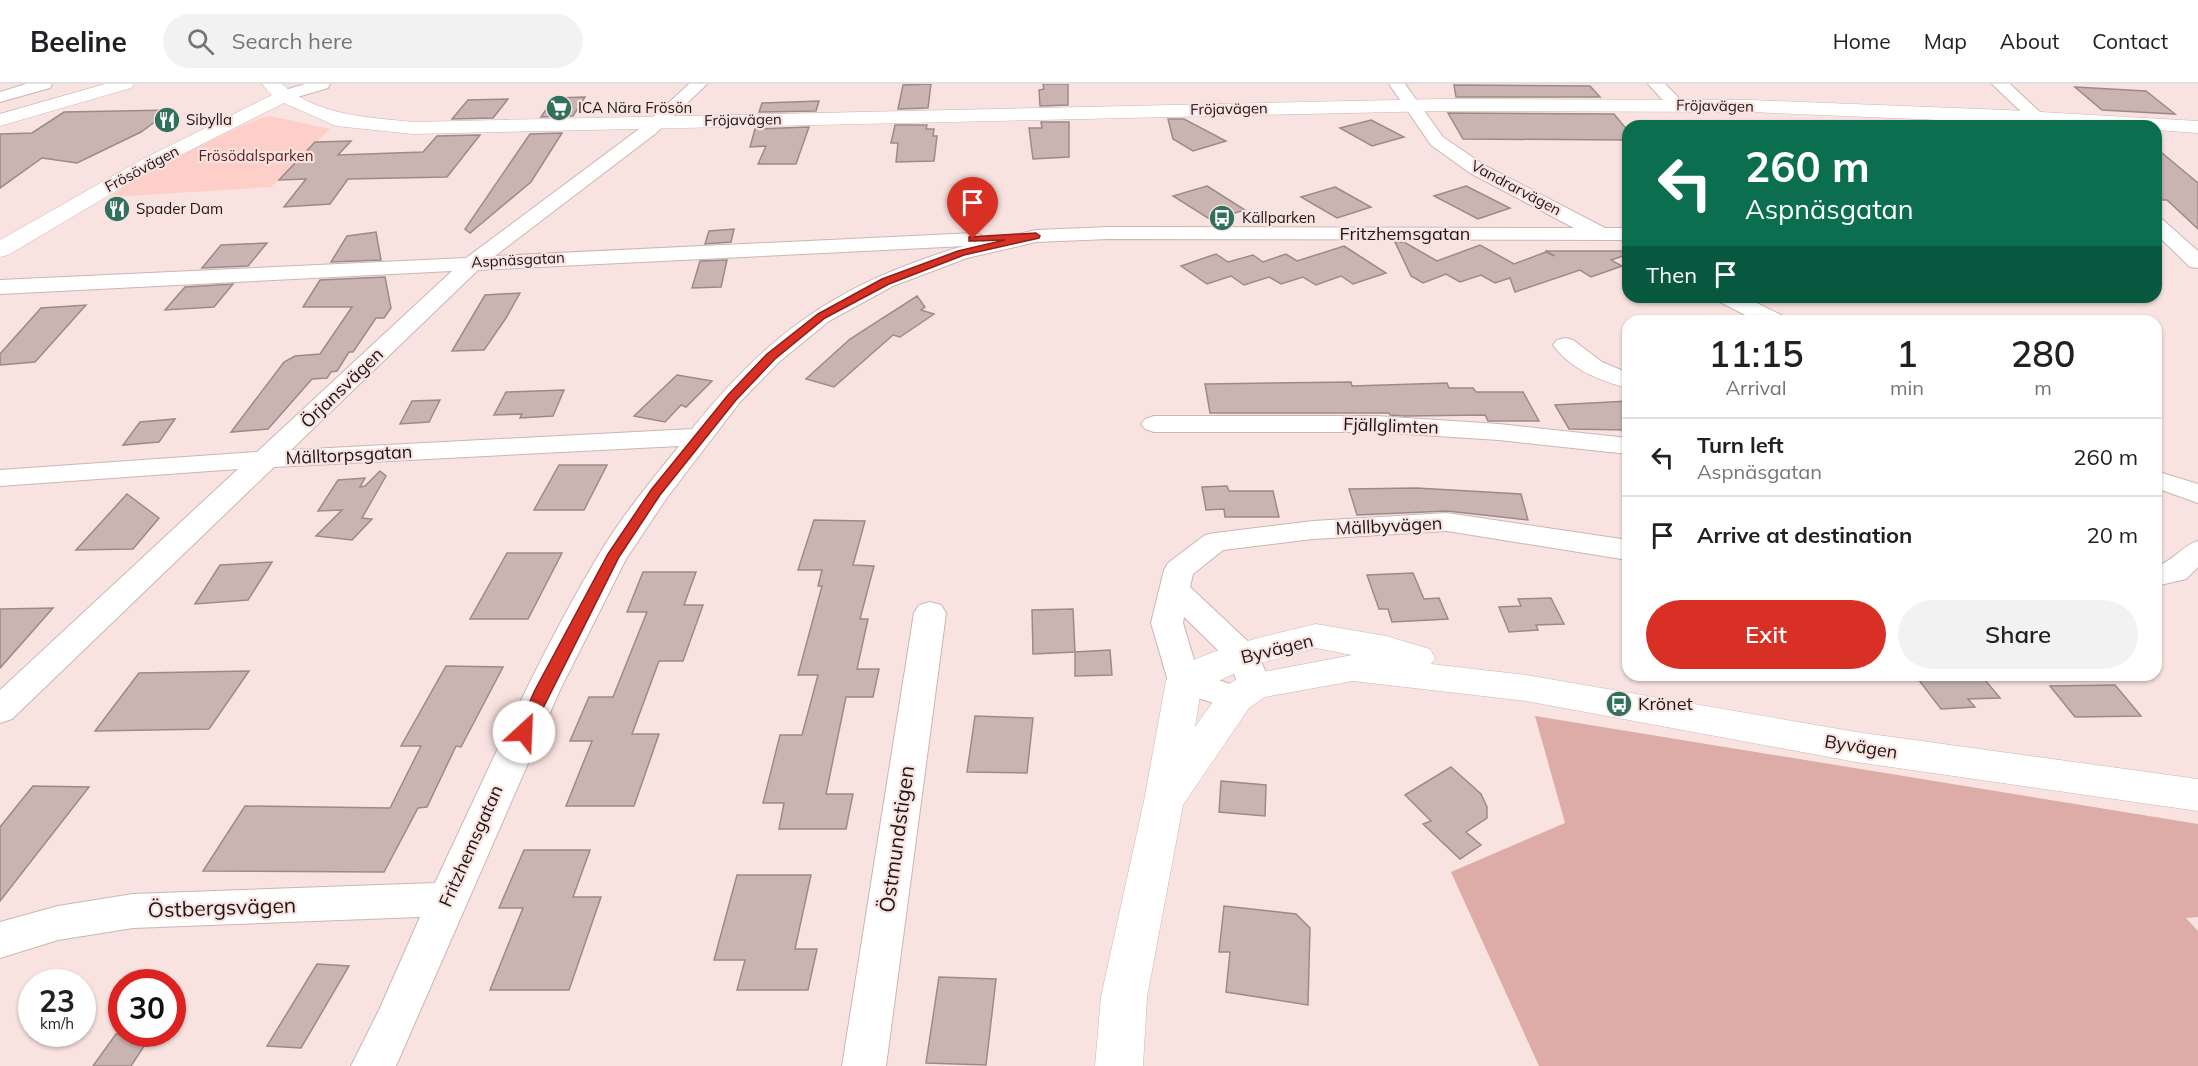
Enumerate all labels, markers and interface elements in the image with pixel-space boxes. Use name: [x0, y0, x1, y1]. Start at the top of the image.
search box: [163, 14, 583, 68]
text: Beeline: [30, 24, 127, 59]
icon: search: [184, 25, 217, 58]
text: Search here: [232, 27, 353, 55]
text: Home: [1833, 28, 1891, 54]
text: Map: [1924, 28, 1967, 54]
text: About: [2000, 28, 2059, 54]
text: Contact: [2092, 28, 2168, 54]
supermarket icon: ICA Nära Frösön: [544, 93, 574, 123]
street label: Fröjavägen: [1676, 95, 1754, 116]
place label: ICA Nära Frösön: [578, 98, 692, 117]
street label: Fröjavägen: [1190, 98, 1268, 119]
restaurant icon: Sibylla: [152, 105, 182, 135]
street label: Fröjavägen: [704, 109, 782, 130]
place label: Sibylla: [186, 110, 232, 129]
text: 260 m: [1745, 140, 1870, 193]
street label: Frösövägen: [102, 141, 182, 196]
icon: left: [1646, 144, 1724, 222]
park label: Frösödalsparken: [198, 146, 314, 165]
street label: Vandrarvägen: [1468, 156, 1565, 219]
pin: [947, 177, 998, 239]
icon: arrive: [956, 186, 989, 219]
text: Aspnäsgatan: [1745, 192, 1914, 226]
restaurant icon: Spader Dam: [102, 194, 132, 224]
place label: Spader Dam: [136, 199, 223, 218]
bus stop icon: Källparken: [1207, 203, 1237, 233]
place label: Källparken: [1242, 208, 1316, 227]
street label: Fritzhemsgatan: [1340, 222, 1470, 245]
street label: Aspnäsgatan: [471, 248, 565, 271]
icon: arrive: [1709, 258, 1742, 291]
text: Then: [1646, 261, 1697, 289]
text: 11:15: [1709, 331, 1803, 376]
text: 1: [1896, 331, 1918, 376]
text: 280: [2011, 331, 2075, 376]
street label: Örjansvägen: [295, 342, 388, 433]
text: Arrival: [1725, 375, 1787, 400]
text: min: [1890, 375, 1924, 400]
text: m: [2034, 375, 2052, 400]
street label: Fjällglimten: [1343, 412, 1439, 439]
text: Turn left: [1697, 431, 1784, 459]
street label: Mälltorpsgatan: [285, 440, 413, 469]
icon: left: [1646, 441, 1679, 474]
text: 260 m: [2073, 443, 2138, 471]
text: Aspnäsgatan: [1697, 459, 1822, 484]
street label: Mällbyvägen: [1335, 511, 1443, 540]
icon: arrive: [1646, 519, 1679, 552]
text: Arrive at destination: [1697, 521, 1912, 549]
text: 20 m: [2087, 521, 2138, 549]
button: Exit: [1646, 600, 1886, 669]
button: Share: [1898, 600, 2138, 669]
street label: Byvägen: [1238, 628, 1315, 669]
bus stop icon: Krönet: [1604, 689, 1634, 719]
place label: Krönet: [1638, 692, 1693, 715]
position arrow: [492, 700, 556, 764]
street label: Byvägen: [1823, 729, 1899, 764]
street label: Östmundstigen: [873, 764, 919, 914]
street label: Fritzhemsgatan: [433, 781, 508, 910]
street label: Östbergsvägen: [147, 891, 297, 923]
speed limit sign: 30: [108, 969, 186, 1047]
text: 23: [39, 982, 75, 1020]
text: km/h: [40, 1014, 74, 1033]

